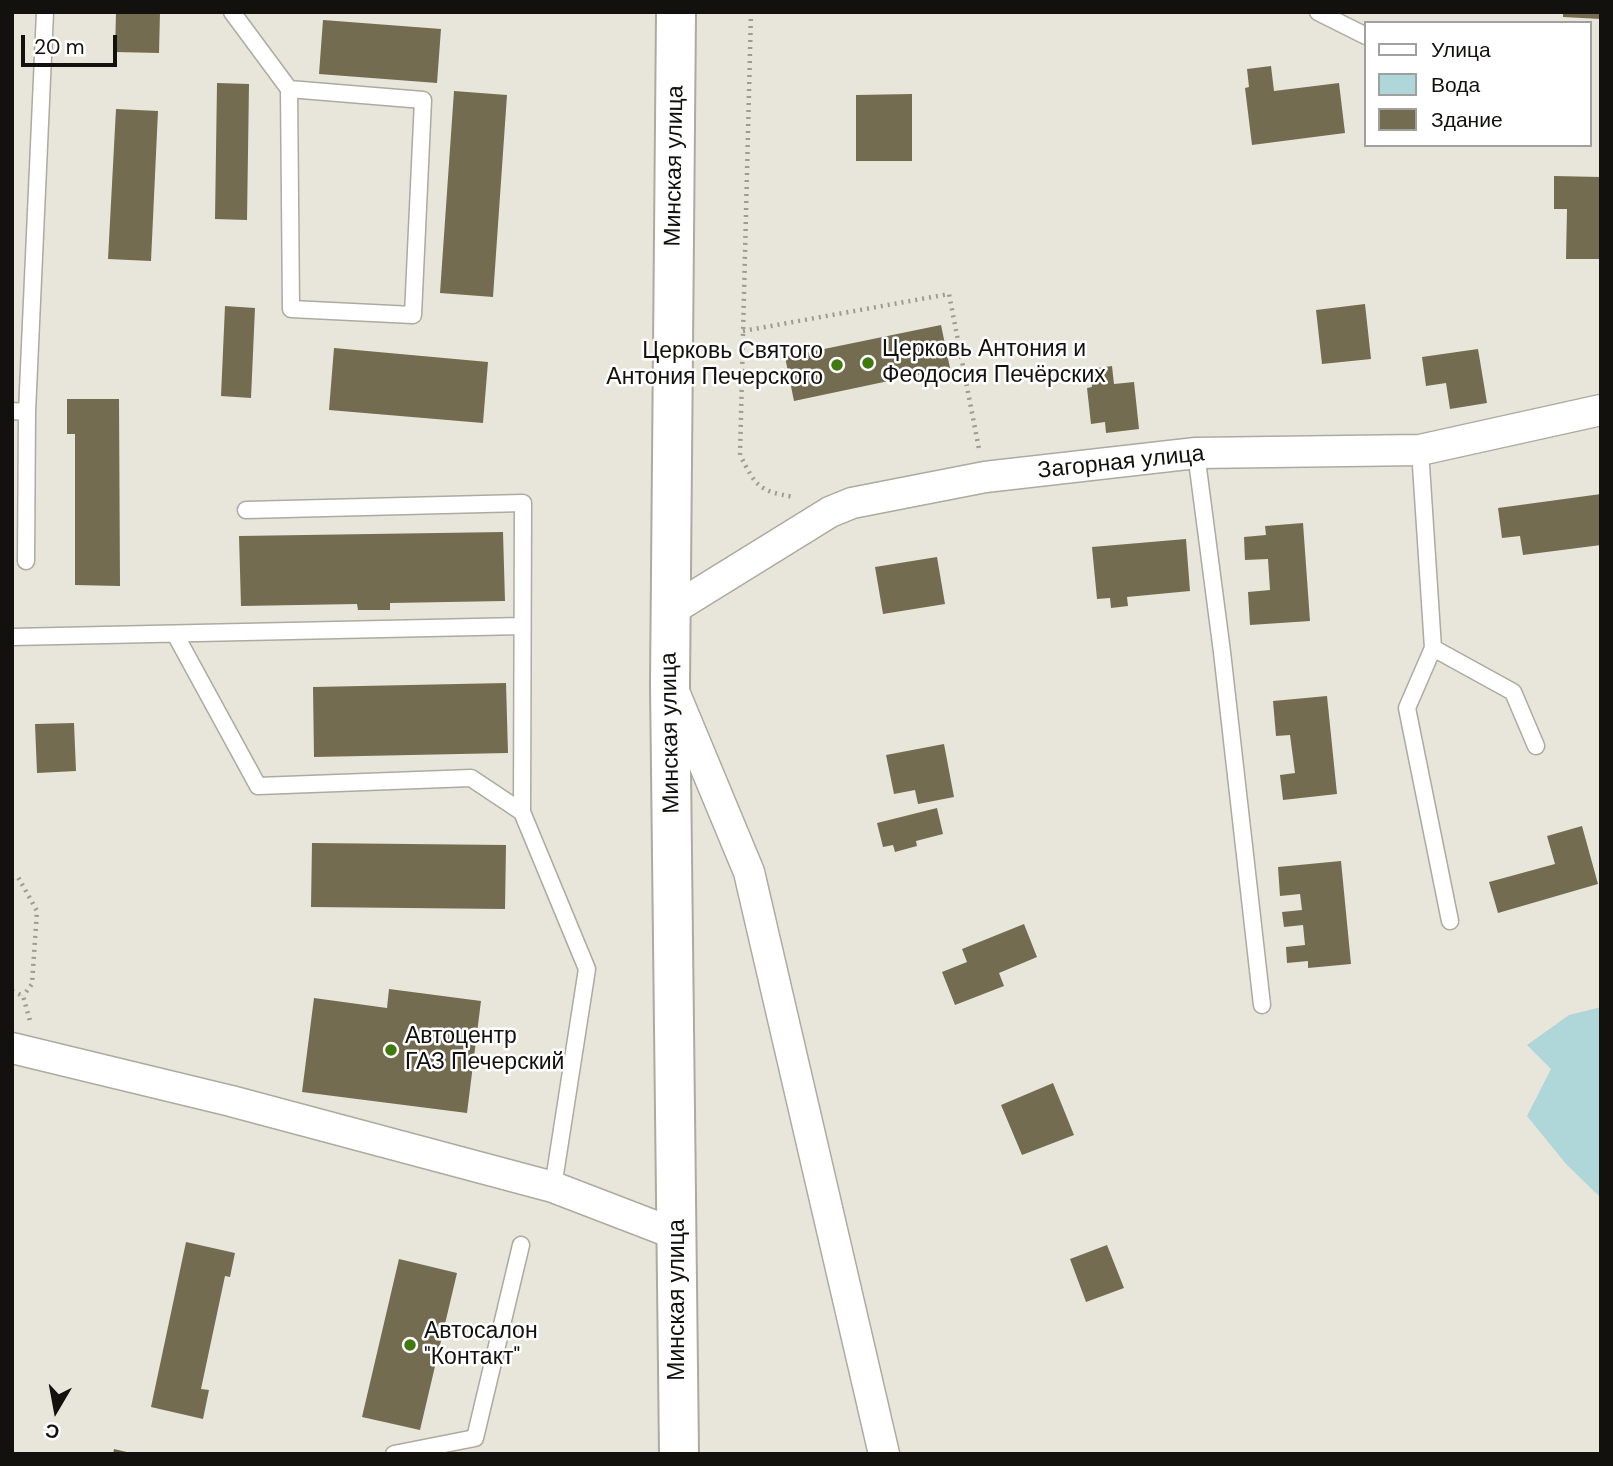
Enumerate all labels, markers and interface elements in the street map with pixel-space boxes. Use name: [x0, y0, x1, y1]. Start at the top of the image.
scale bar: [24, 21, 121, 65]
legend: [1364, 21, 1592, 147]
text: 20 m: [34, 33, 85, 61]
text: Улица: [1431, 36, 1491, 64]
text: Вода: [1431, 71, 1480, 99]
street label: Минская улица: [660, 85, 690, 247]
text: Здание: [1431, 106, 1503, 134]
place label: Церковь Антония и Феодосия Печёрских: [882, 336, 1106, 390]
place label: Церковь Святого Антония Печерского: [606, 338, 823, 392]
marker: Церковь Антония и Феодосия Печёрских: [860, 355, 876, 371]
marker: Церковь Святого Антония Печерского: [829, 357, 845, 373]
street label: Загорная улица: [1036, 441, 1206, 485]
street label: Минская улица: [656, 652, 686, 814]
place label: Автоцентр ГАЗ Печерский: [405, 1023, 564, 1077]
marker: Автоцентр ГАЗ Печерский: [383, 1042, 399, 1058]
street label: Минская улица: [664, 1219, 692, 1381]
place label: Автосалон "Контакт": [424, 1318, 538, 1372]
marker: Автосалон "Контакт": [402, 1337, 418, 1353]
north arrow: [21, 1375, 91, 1445]
text: С: [43, 1418, 61, 1445]

